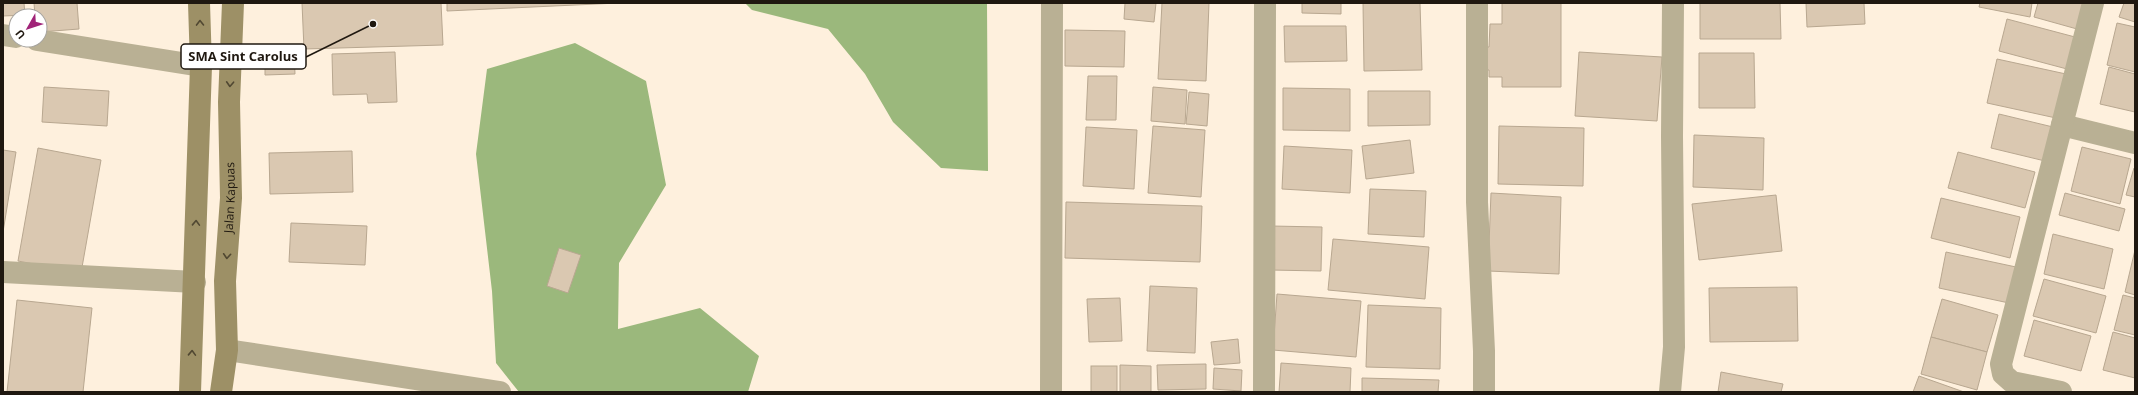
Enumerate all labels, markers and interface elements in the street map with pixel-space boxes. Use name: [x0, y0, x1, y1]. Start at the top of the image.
north arrow: [8, 8, 48, 48]
one-way arrow: [196, 20, 204, 26]
text: U: [11, 27, 28, 43]
callout: SMA Sint Carolus: [181, 44, 306, 69]
text: SMA Sint Carolus: [188, 47, 298, 65]
one-way arrow: [226, 81, 234, 87]
street label: Jalan Kapuas: [219, 162, 239, 235]
one-way arrow: [192, 220, 200, 226]
one-way arrow: [223, 253, 232, 259]
one-way arrow: [187, 350, 196, 356]

